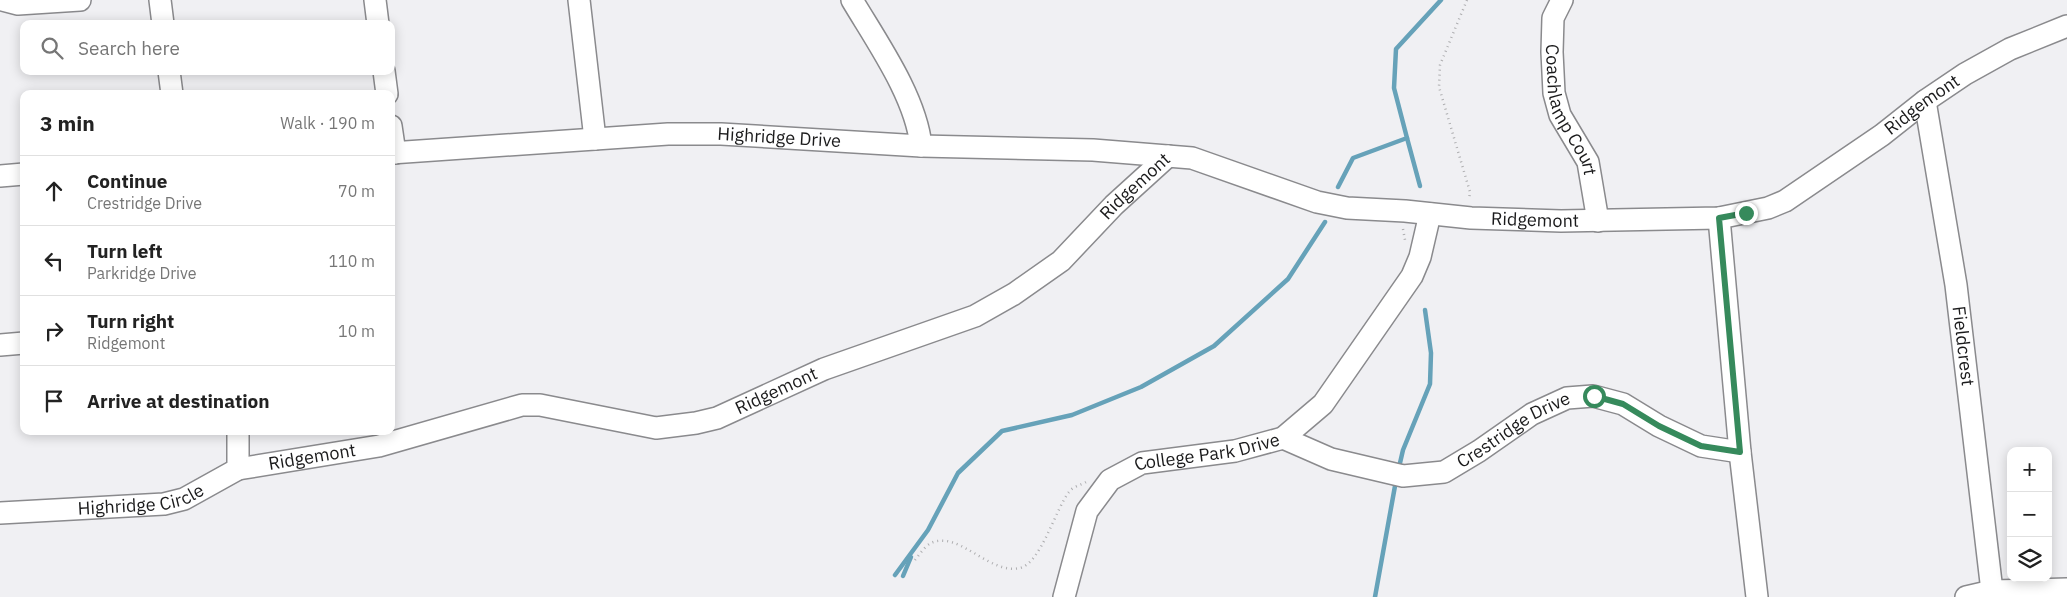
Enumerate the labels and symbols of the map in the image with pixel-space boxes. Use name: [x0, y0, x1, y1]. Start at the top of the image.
street label: Coachlamp Court: [1541, 44, 1602, 177]
street label: Ridgemont: [1879, 69, 1964, 140]
street label: Highridge Drive: [717, 122, 842, 152]
street label: Ridgemont: [1094, 148, 1175, 224]
route end: [1735, 202, 1758, 225]
street label: Ridgemont: [1491, 207, 1579, 232]
street label: Fieldcrest: [1948, 305, 1980, 387]
street label: Ridgemont: [731, 362, 821, 419]
route start: [1583, 385, 1606, 408]
street label: Crestridge Drive: [1452, 386, 1574, 473]
street label: College Park Drive: [1130, 427, 1282, 476]
street label: Ridgemont: [267, 438, 357, 475]
street label: Highridge Circle: [77, 478, 208, 520]

